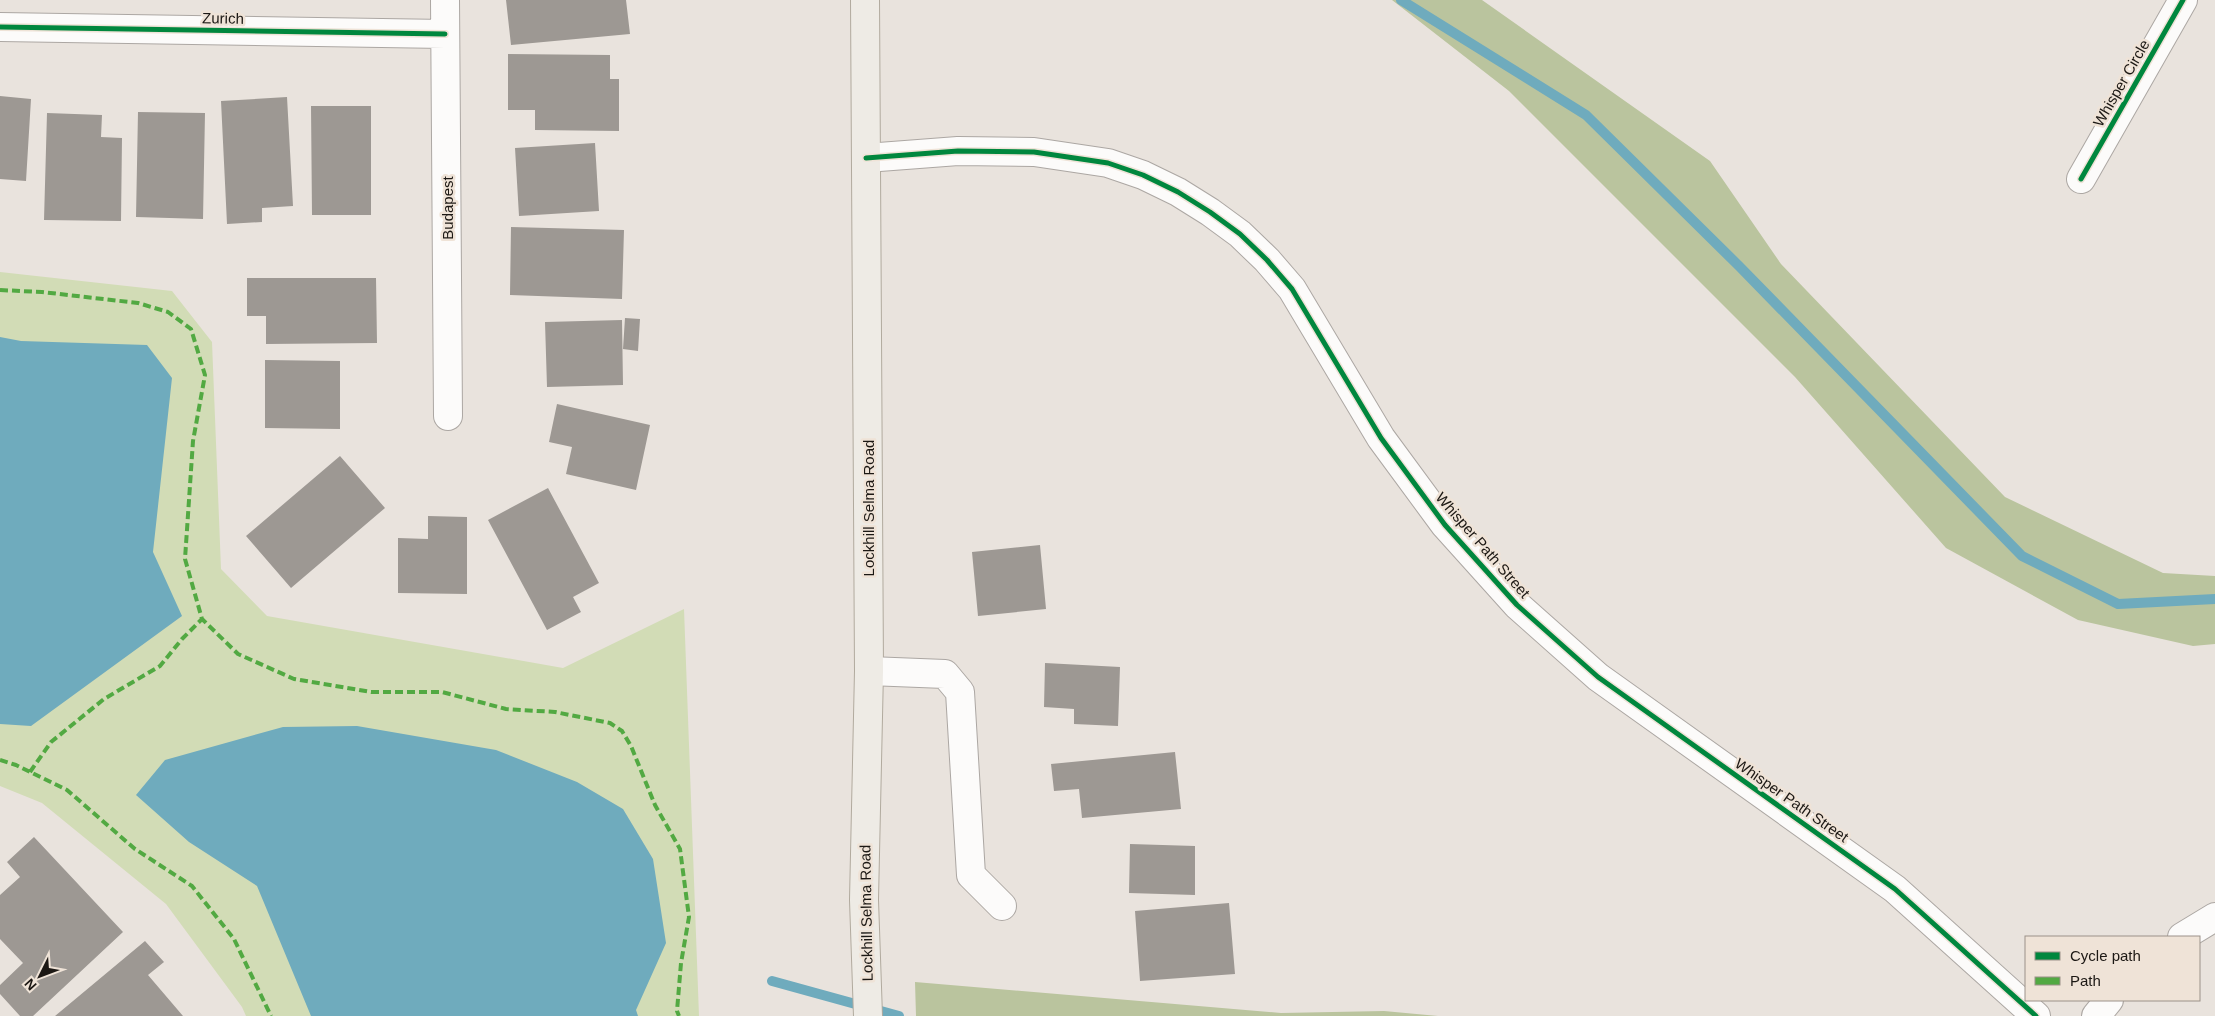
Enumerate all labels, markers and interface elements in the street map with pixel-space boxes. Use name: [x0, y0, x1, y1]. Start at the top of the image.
street label: Zurich: [202, 9, 244, 27]
street label: Whisper Circle: [2089, 37, 2153, 129]
street label: Budapest: [439, 175, 456, 240]
street label: Lockhill Selma Road: [860, 440, 877, 576]
street label: Whisper Path Street: [1433, 489, 1534, 602]
street label: Whisper Path Street: [1732, 755, 1853, 846]
street label: Lockhill Selma Road: [856, 844, 876, 982]
legend: [2025, 936, 2200, 1001]
text: Cycle path: [2070, 947, 2141, 964]
north arrow: [15, 951, 65, 1001]
text: Path: [2070, 972, 2101, 989]
text: N: [21, 976, 40, 994]

